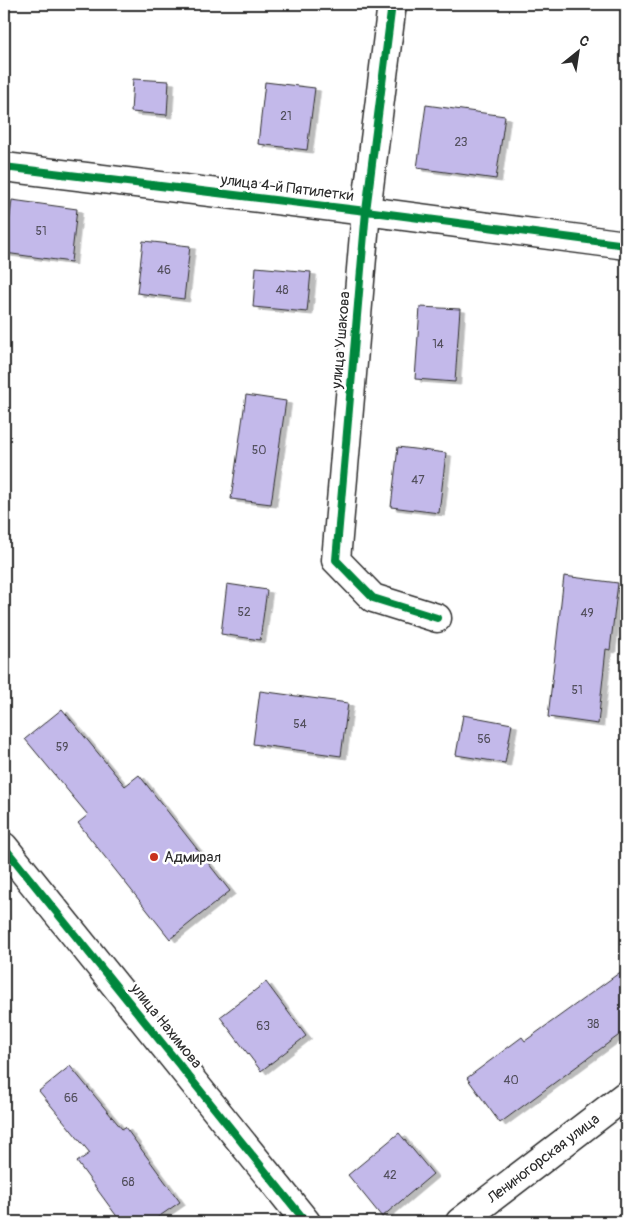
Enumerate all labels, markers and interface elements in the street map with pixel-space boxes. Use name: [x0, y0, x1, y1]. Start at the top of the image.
north arrow: [552, 28, 602, 78]
text: С: [576, 32, 593, 51]
house number: 21: [280, 109, 292, 124]
house number: 23: [454, 135, 468, 150]
street label: улица 4-й Пятилетки: [219, 170, 355, 206]
house number: 51: [35, 224, 47, 239]
house number: 46: [157, 263, 171, 278]
house number: 48: [275, 283, 289, 298]
street label: улица Ушакова: [327, 291, 355, 390]
house number: 14: [432, 337, 444, 352]
house number: 50: [252, 443, 266, 458]
house number: 47: [411, 473, 425, 488]
house number: 52: [237, 605, 251, 620]
house number: 49: [580, 606, 594, 621]
house number: 51: [571, 683, 583, 698]
house number: 54: [293, 717, 307, 732]
house number: 56: [477, 732, 491, 747]
house number: 59: [56, 740, 68, 755]
place label: Адмирал: [164, 848, 221, 867]
marker: Адмирал: [148, 851, 160, 863]
street label: улица Нахимова: [125, 979, 206, 1072]
house number: 38: [587, 1017, 599, 1032]
house number: 63: [256, 1019, 270, 1034]
house number: 40: [503, 1073, 519, 1088]
house number: 66: [64, 1091, 78, 1106]
street label: Лениногорская улица: [483, 1109, 603, 1208]
house number: 42: [383, 1168, 397, 1183]
house number: 68: [121, 1175, 135, 1190]

